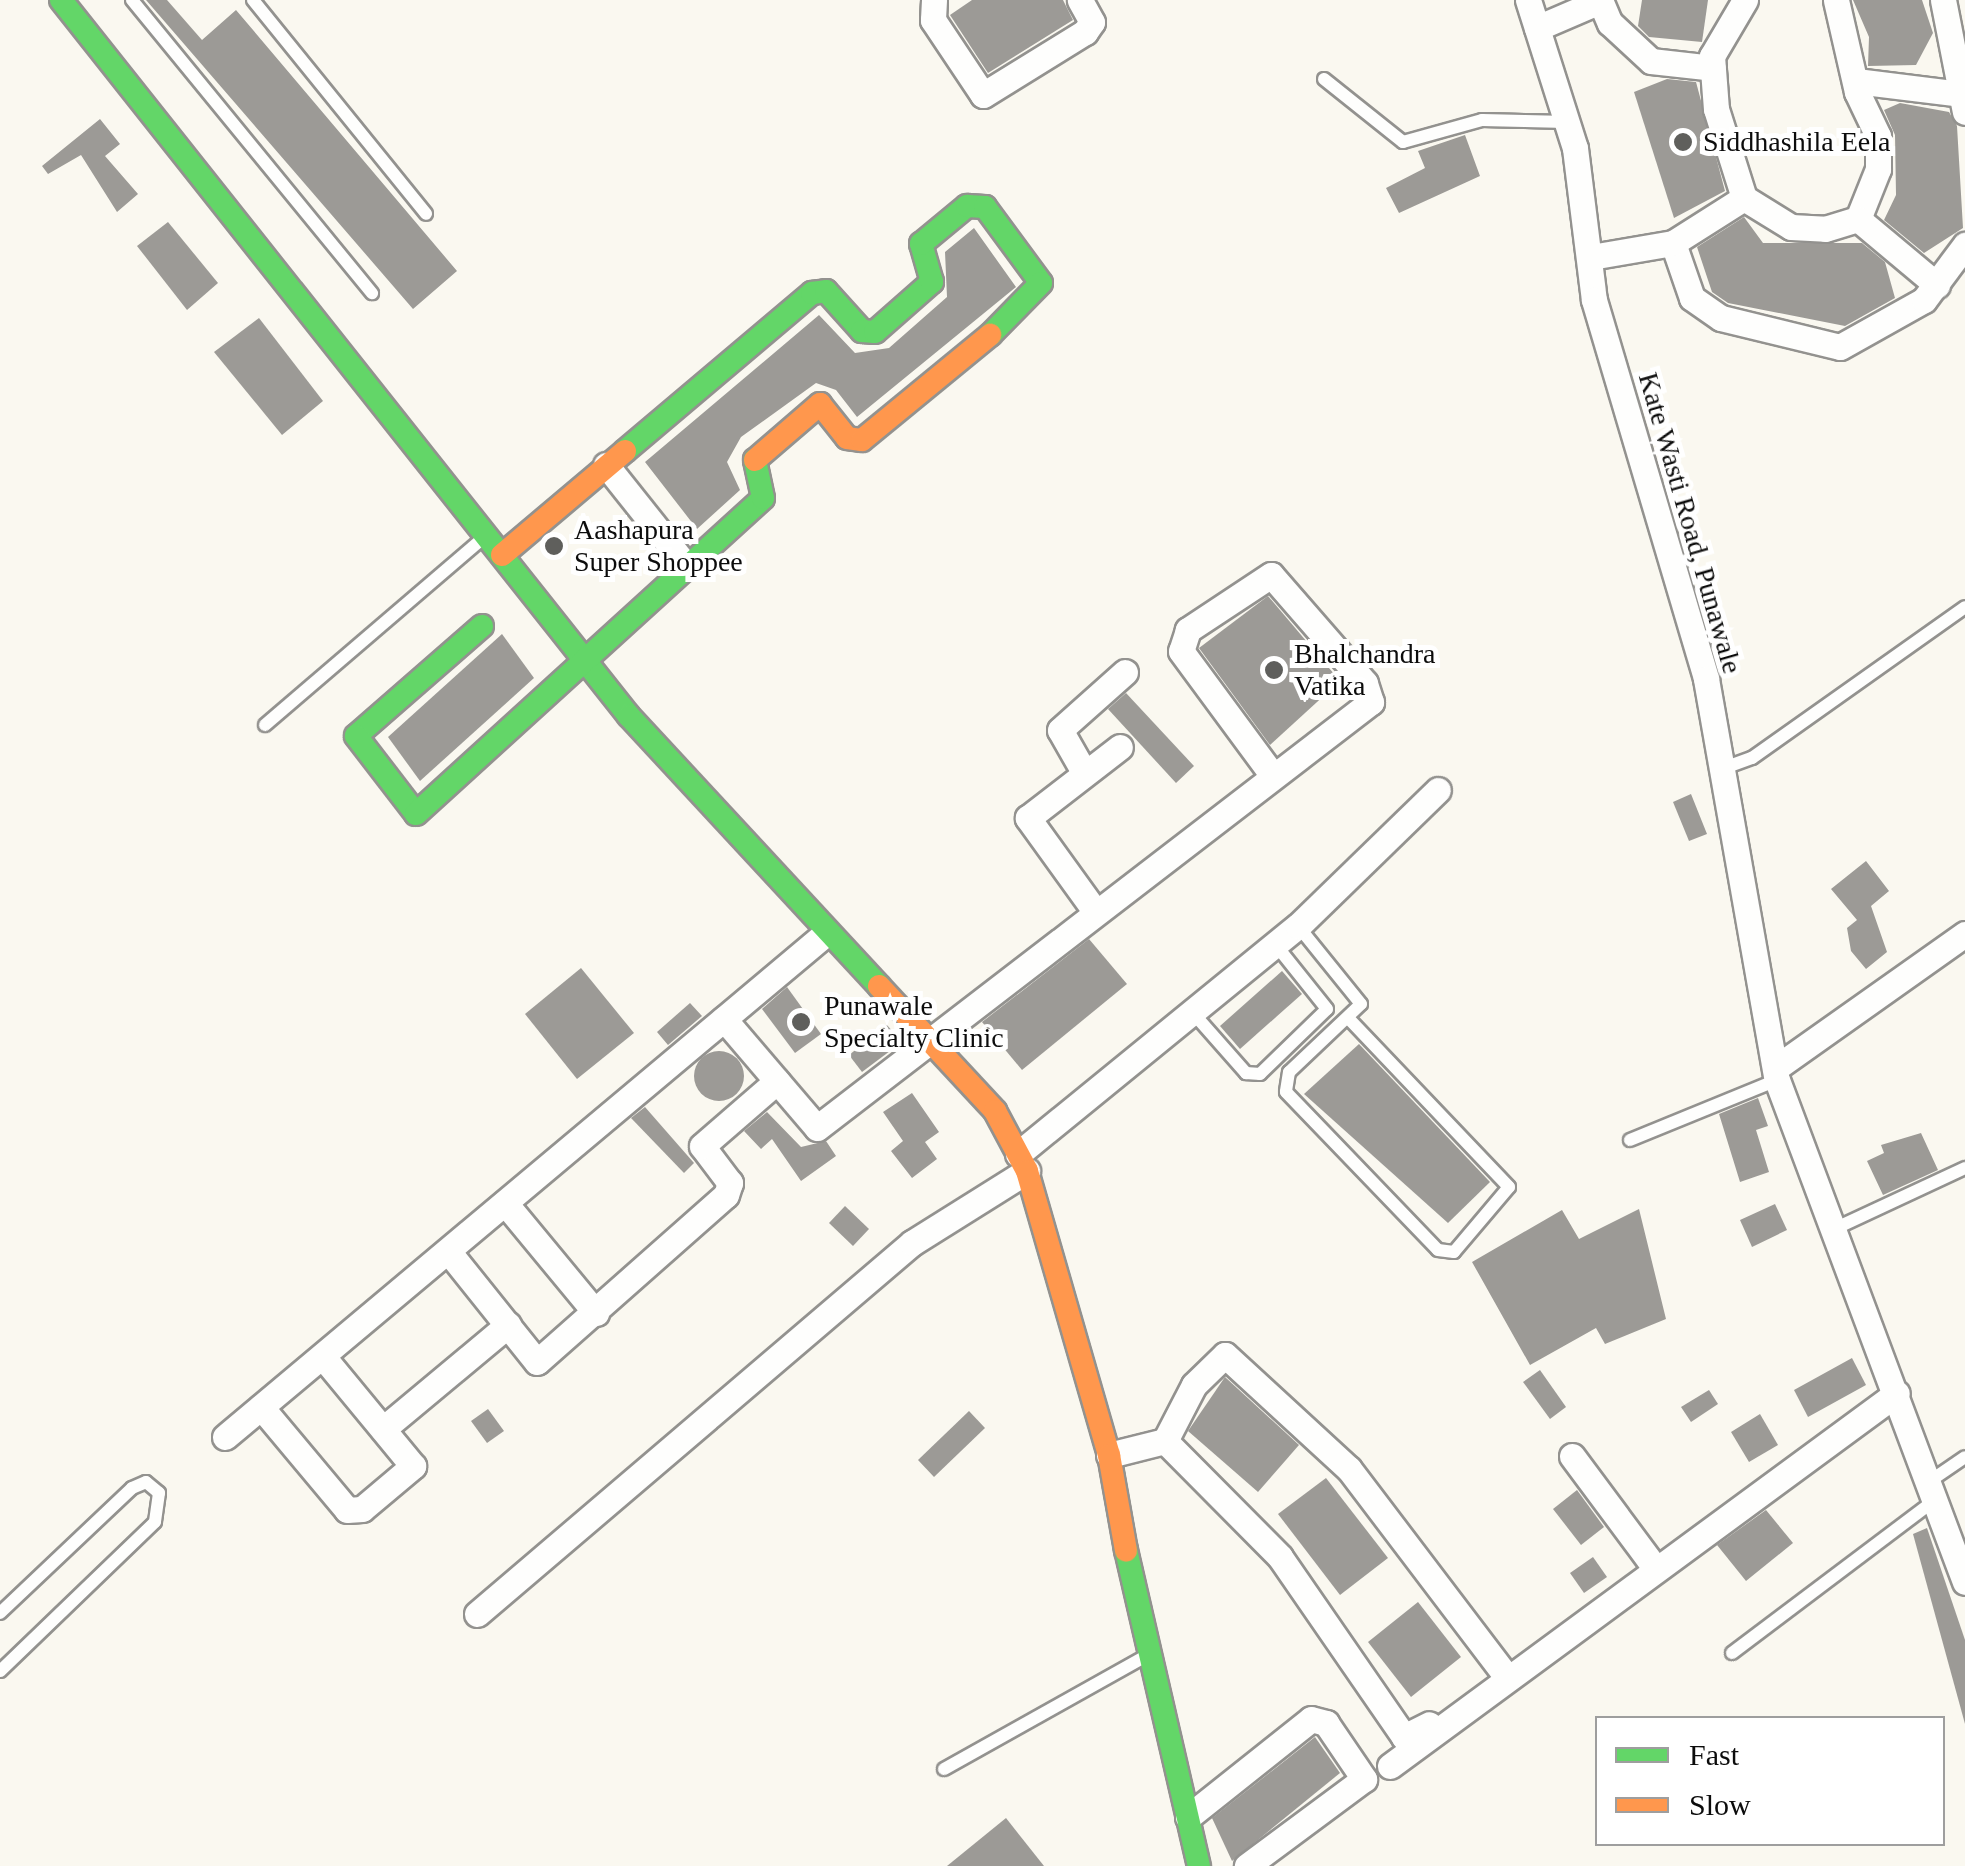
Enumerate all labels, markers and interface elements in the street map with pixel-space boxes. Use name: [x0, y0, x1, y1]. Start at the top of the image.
place label: Siddhashila Eela: [1703, 125, 1890, 159]
marker: Siddhashila Eela: [1672, 131, 1694, 153]
street label: Kate Wasti Road, Punawale: [1631, 368, 1749, 678]
place label: Aashapura Super Shoppee: [574, 513, 743, 579]
marker: Aashapura Super Shoppee: [543, 535, 565, 557]
place label: Bhalchandra Vatika: [1294, 637, 1435, 703]
marker: Bhalchandra Vatika: [1263, 659, 1285, 681]
place label: Punawale Specialty Clinic: [824, 989, 1004, 1055]
marker: Punawale Specialty Clinic: [788, 1009, 814, 1035]
legend: [1595, 1716, 1945, 1846]
text: Fast: [1689, 1738, 1739, 1771]
text: Slow: [1689, 1788, 1751, 1821]

